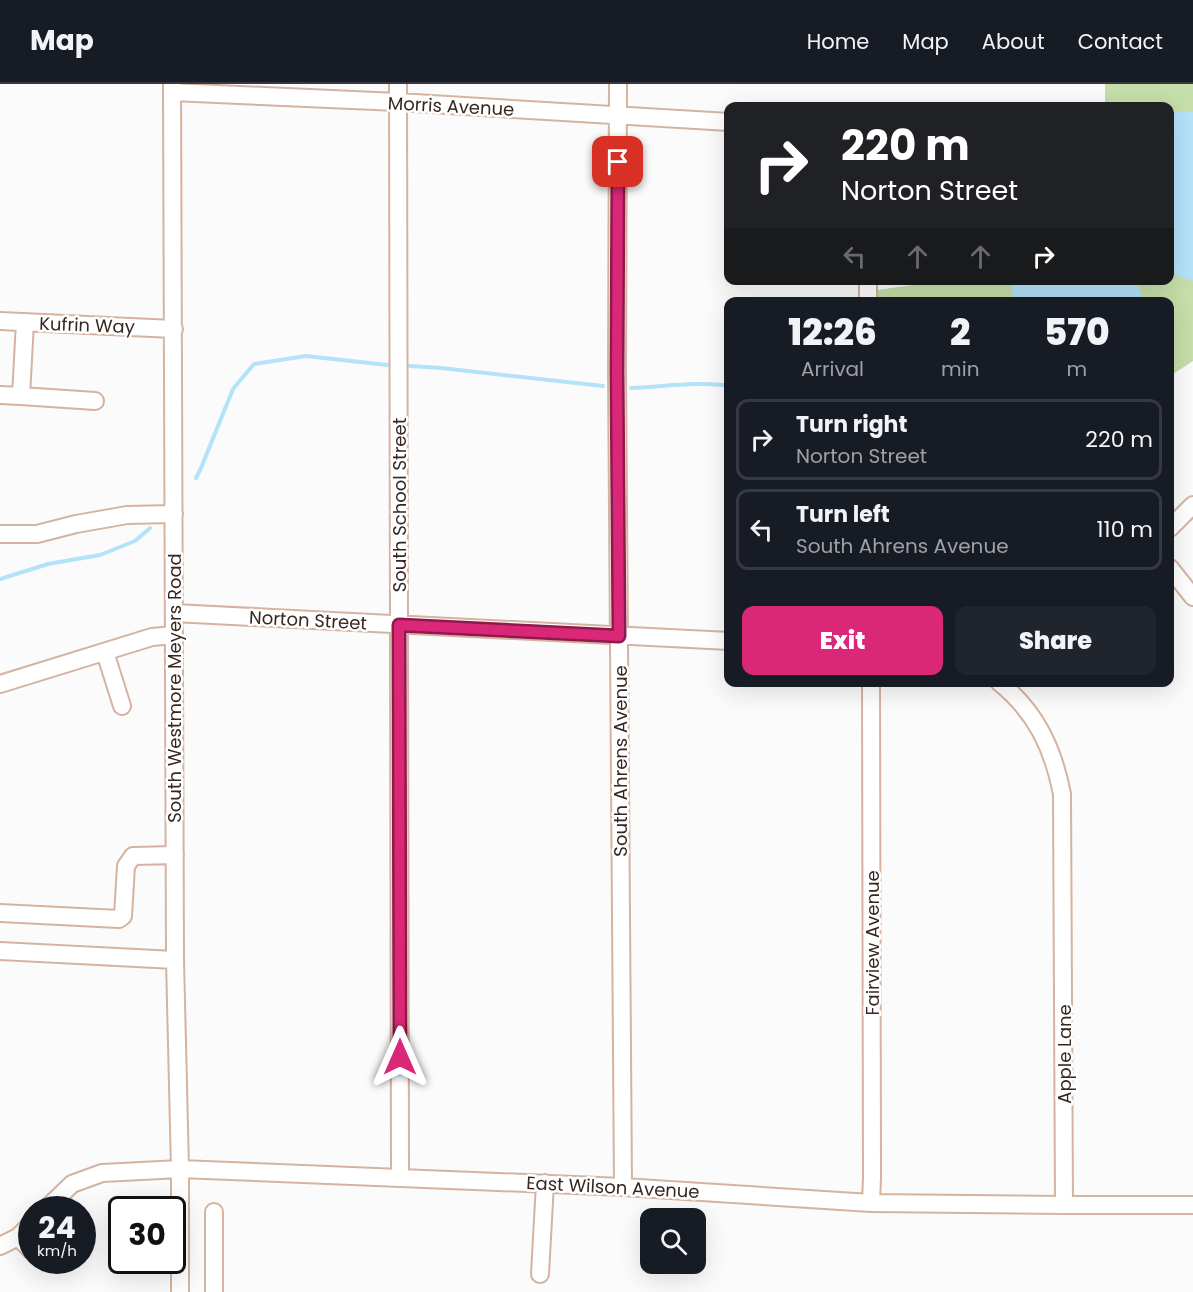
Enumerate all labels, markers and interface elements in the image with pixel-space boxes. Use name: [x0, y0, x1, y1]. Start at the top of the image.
text: Map: [30, 21, 94, 60]
text: Home: [807, 27, 869, 56]
text: Map: [902, 27, 949, 56]
text: About: [982, 27, 1045, 56]
text: Contact: [1078, 27, 1163, 56]
street label: Morris Avenue: [387, 90, 515, 122]
text: 220 m: [841, 116, 970, 175]
icon: right: [742, 126, 820, 204]
pin: [592, 136, 643, 187]
icon: arrive: [601, 145, 634, 178]
text: Norton Street: [841, 172, 1018, 209]
icon: left: [838, 240, 871, 273]
icon: ahead: [901, 240, 934, 273]
icon: ahead: [964, 240, 997, 273]
icon: right: [1027, 240, 1060, 273]
text: 12:26: [788, 307, 877, 358]
text: 2: [950, 307, 971, 358]
text: 570: [1044, 307, 1110, 358]
street label: Kufrin Way: [39, 311, 135, 339]
text: Arrival: [801, 355, 864, 383]
text: min: [941, 355, 979, 383]
text: m: [1066, 355, 1087, 383]
text: Turn right: [796, 409, 907, 440]
street label: South School Street: [387, 418, 412, 592]
icon: right: [745, 423, 778, 456]
text: 220 m: [1085, 424, 1153, 455]
text: Norton Street: [796, 442, 927, 470]
text: Turn left: [796, 499, 890, 530]
icon: left: [745, 513, 778, 546]
text: 110 m: [1097, 514, 1153, 545]
text: South Ahrens Avenue: [796, 532, 1009, 560]
street label: South Westmore Meyers Road: [162, 553, 187, 823]
street label: Norton Street: [248, 604, 368, 636]
button: Exit: [742, 606, 943, 675]
button: Share: [955, 606, 1156, 675]
street label: South Ahrens Avenue: [608, 665, 633, 857]
street label: Fairview Avenue: [860, 870, 885, 1016]
street label: Apple Lane: [1052, 1004, 1077, 1104]
position arrow: [368, 1025, 432, 1089]
street label: East Wilson Avenue: [526, 1170, 700, 1204]
speed limit sign: 30: [108, 1196, 186, 1274]
text: 24: [38, 1206, 76, 1249]
map controls: [640, 1208, 706, 1274]
button: search: [640, 1208, 706, 1274]
text: km/h: [37, 1240, 77, 1261]

